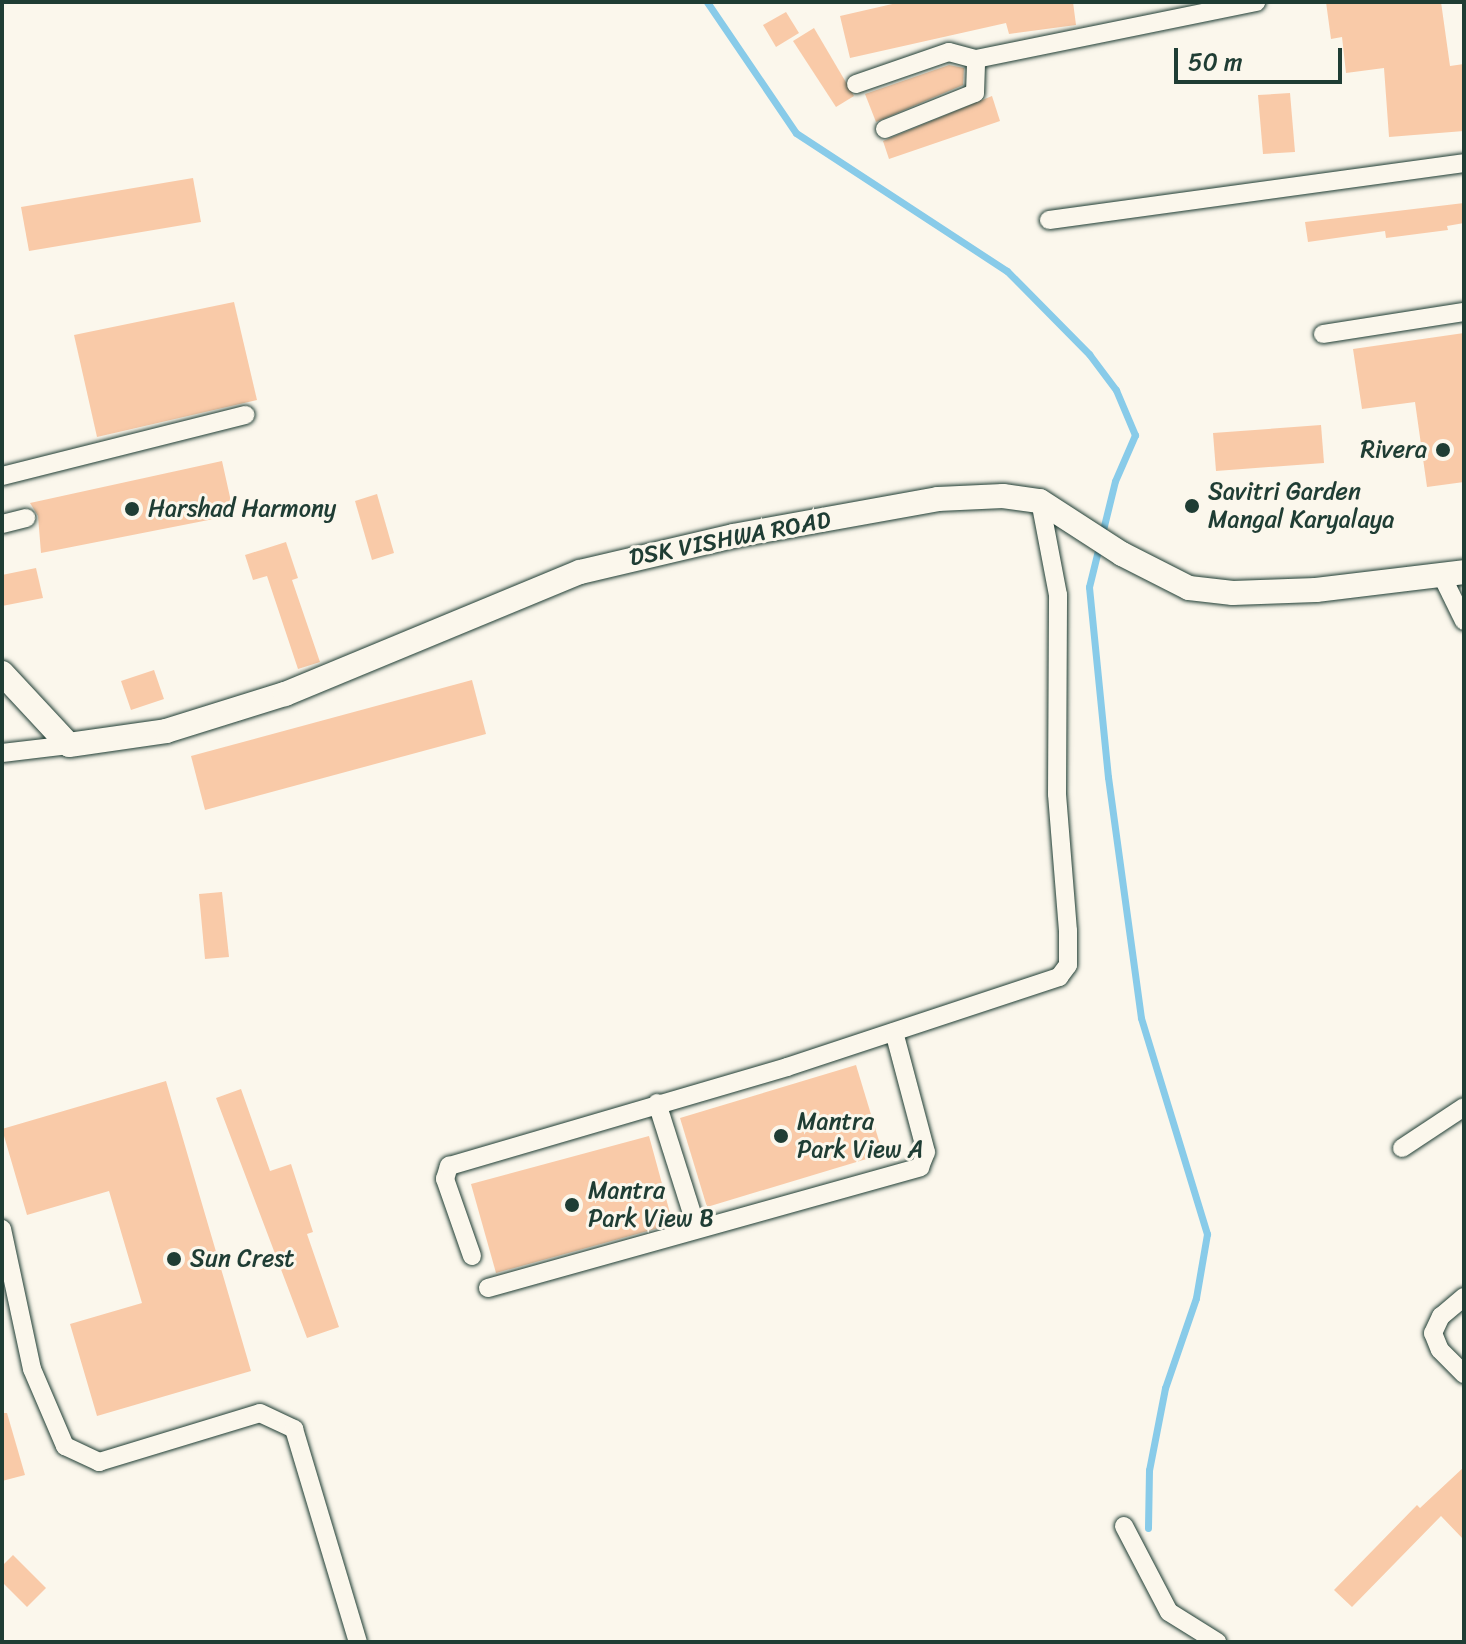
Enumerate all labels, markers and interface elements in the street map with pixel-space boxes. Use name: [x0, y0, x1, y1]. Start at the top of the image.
scale bar: [1178, 32, 1346, 82]
text: 50 m: [1188, 41, 1243, 83]
place label: Rivera: [1360, 436, 1427, 464]
marker: Rivera: [1434, 441, 1452, 459]
place label: Savitri Garden Mangal Karyalaya: [1208, 478, 1394, 534]
place label: Harshad Harmony: [148, 495, 336, 523]
marker: Savitri Garden Mangal Karyalaya: [1183, 497, 1201, 515]
marker: Harshad Harmony: [123, 500, 141, 518]
street label: DSK VISHWA ROAD: [627, 505, 833, 573]
place label: Mantra Park View A: [797, 1108, 924, 1164]
marker: Mantra Park View A: [772, 1127, 790, 1145]
place label: Mantra Park View B: [588, 1177, 715, 1233]
marker: Mantra Park View B: [563, 1196, 581, 1214]
place label: Sun Crest: [190, 1245, 295, 1273]
marker: Sun Crest: [165, 1250, 183, 1268]

